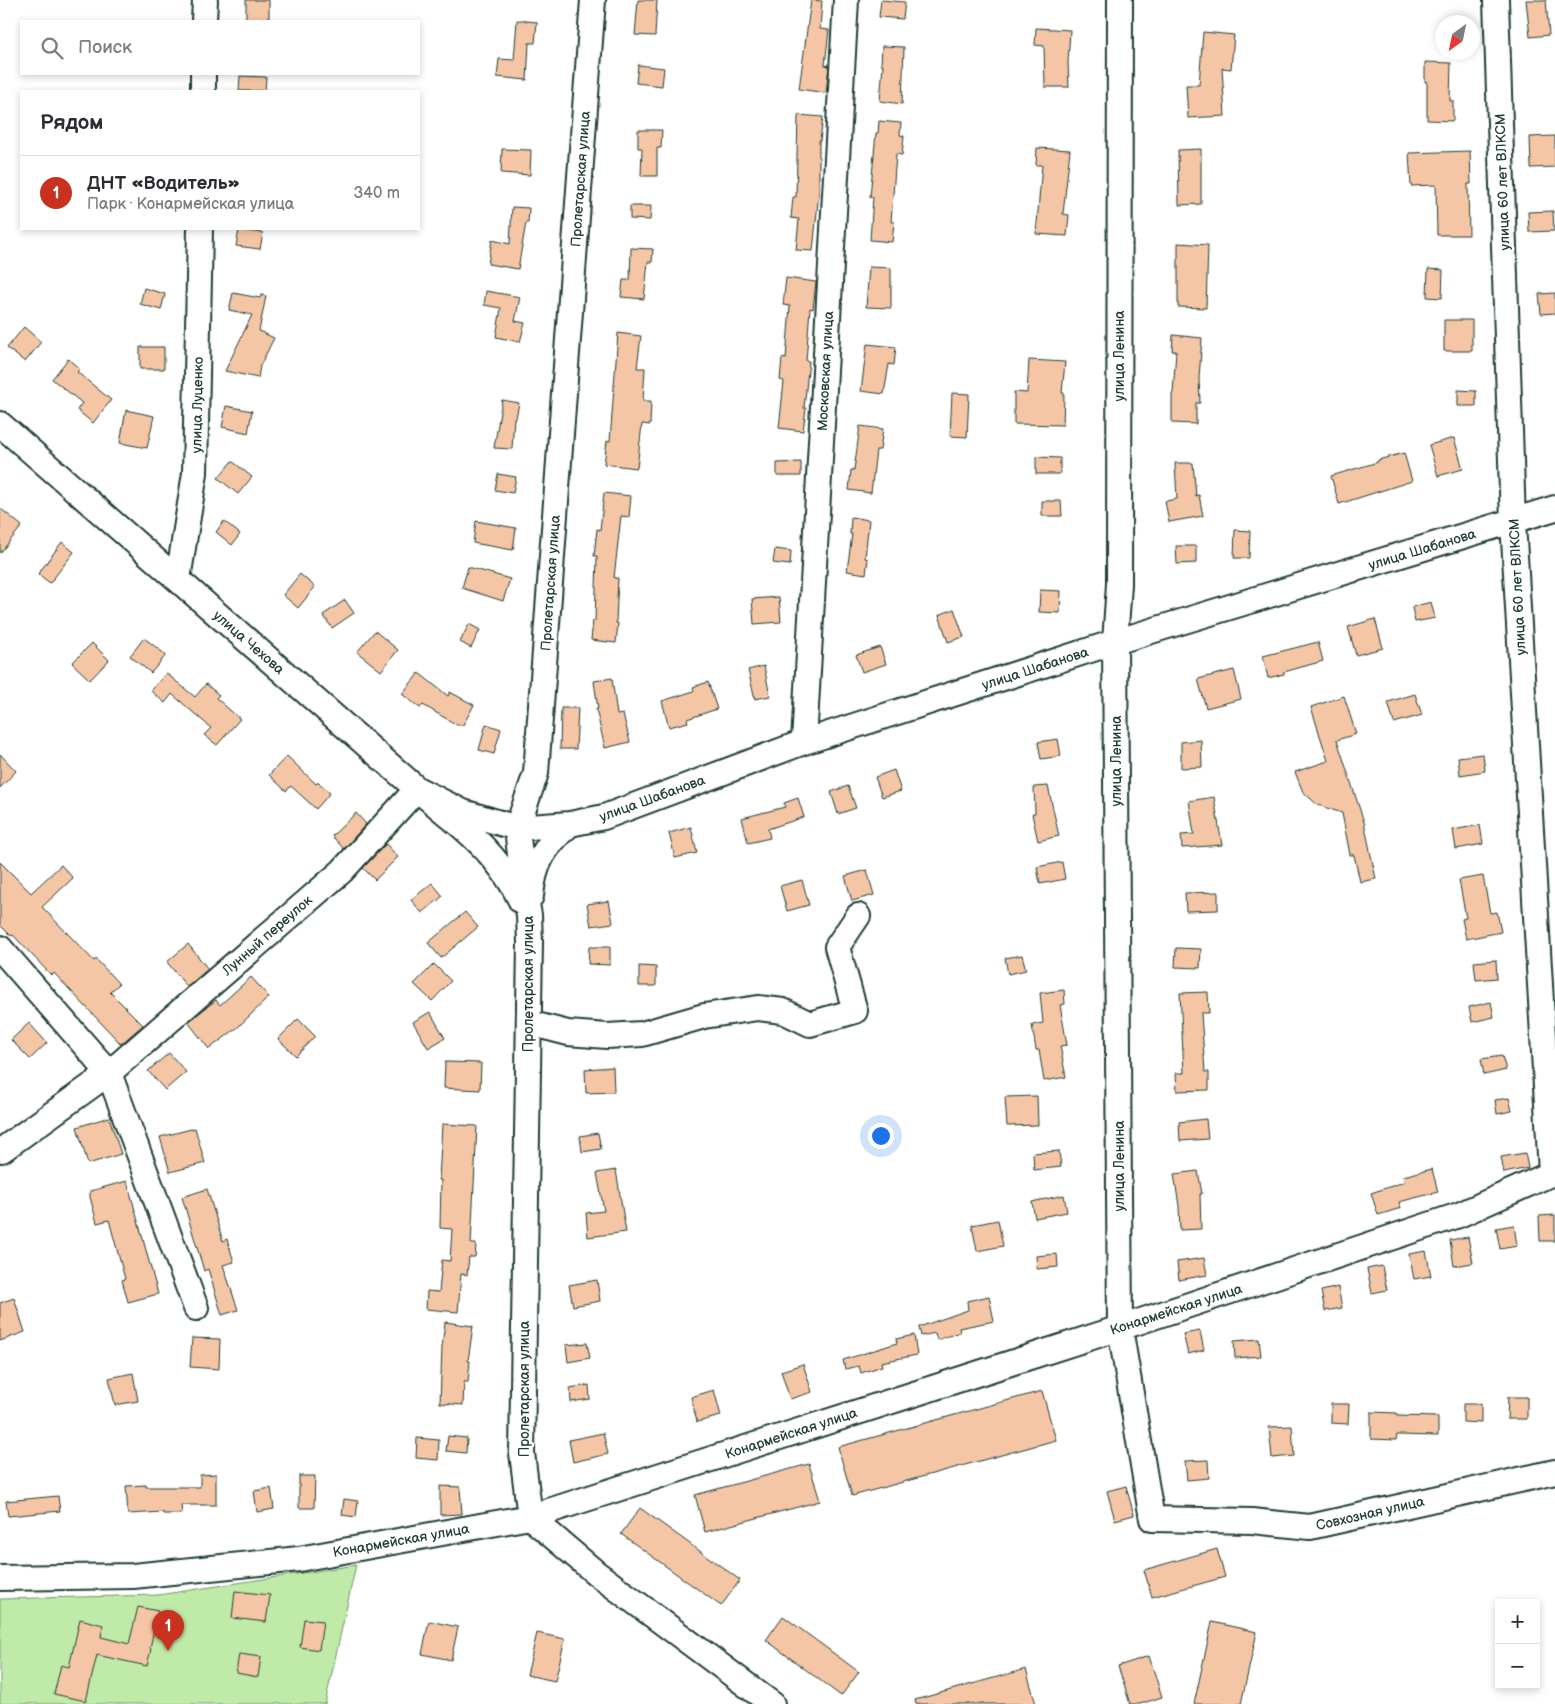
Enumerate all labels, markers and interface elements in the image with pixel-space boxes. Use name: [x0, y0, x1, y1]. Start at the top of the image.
north arrow: [1435, 15, 1480, 60]
search box: [20, 20, 420, 75]
icon: search: [38, 34, 66, 62]
text: Поиск: [78, 36, 132, 59]
text: Рядом: [40, 110, 103, 135]
street label: Пролетарская улица: [567, 110, 594, 248]
street label: улица 60 лет ВЛКСМ: [1492, 113, 1513, 251]
text: ДНТ «Водитель»: [87, 172, 240, 195]
text: 1: [53, 184, 59, 203]
text: 340 m: [353, 184, 400, 203]
text: Парк · Конармейская улица: [87, 195, 294, 214]
street label: Московская улица: [814, 310, 837, 432]
street label: улица Ленина: [1111, 310, 1128, 402]
street label: улица Луценко: [188, 357, 207, 453]
street label: Пролетарская улица: [537, 514, 564, 652]
street label: улица 60 лет ВЛКСМ: [1505, 518, 1530, 656]
street label: улица Шабанова: [1367, 525, 1478, 574]
street label: улица Чехова: [210, 607, 288, 678]
street label: улица Шабанова: [980, 643, 1091, 694]
street label: улица Ленина: [1108, 715, 1125, 807]
street label: улица Шабанова: [597, 771, 708, 825]
street label: Лунный переулок: [218, 891, 316, 980]
street label: Пролетарская улица: [520, 915, 537, 1052]
street label: улица Ленина: [1111, 1120, 1128, 1212]
your location: [868, 1123, 894, 1149]
street label: Конармейская улица: [1108, 1280, 1245, 1339]
street label: Пролетарская улица: [516, 1320, 533, 1457]
street label: Конармейская улица: [723, 1404, 860, 1463]
street label: Совхозная улица: [1314, 1493, 1427, 1534]
street label: Конармейская улица: [332, 1520, 471, 1561]
map controls: [1495, 1599, 1540, 1689]
button: +: [1495, 1599, 1540, 1644]
pin: 1: [152, 1610, 184, 1651]
button: −: [1495, 1644, 1540, 1689]

